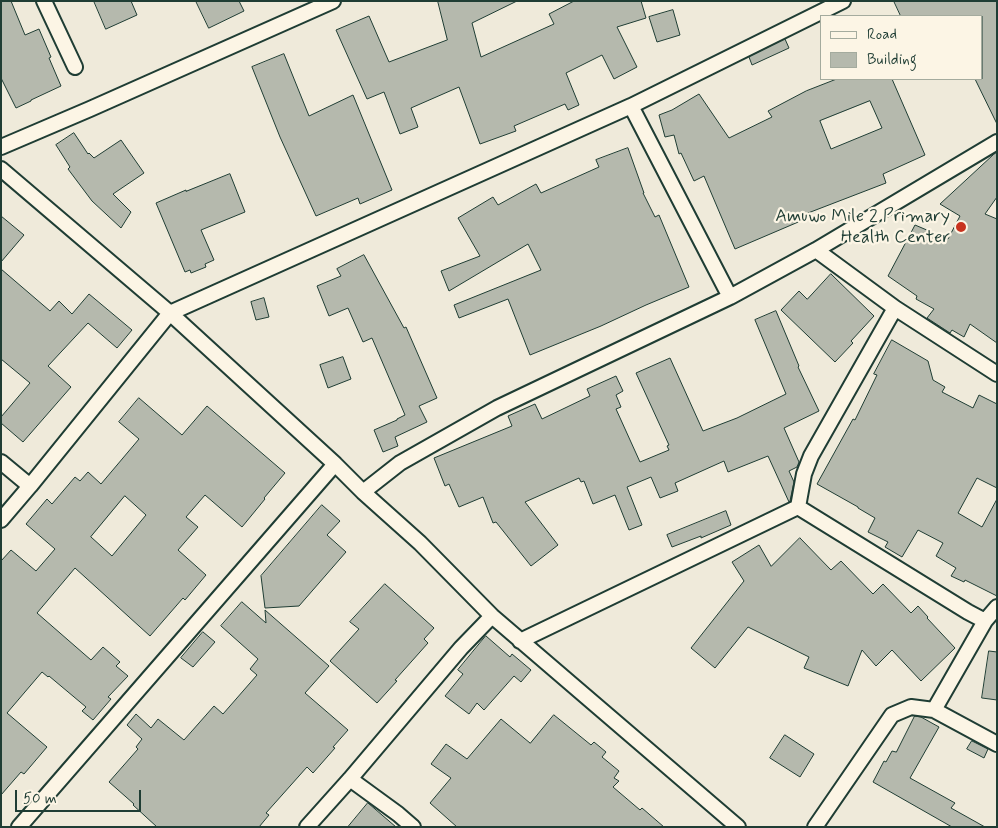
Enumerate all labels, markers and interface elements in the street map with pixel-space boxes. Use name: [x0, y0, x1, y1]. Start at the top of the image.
legend: [820, 15, 983, 80]
text: Road: [867, 25, 897, 45]
text: Building: [867, 50, 917, 70]
place label: Amuwo Mile 2 Primary Health Center: [775, 206, 950, 248]
marker: Amuwo Mile 2 Primary Health Center: [954, 220, 968, 234]
scale bar: [18, 780, 144, 812]
text: 50 m: [23, 789, 57, 809]

